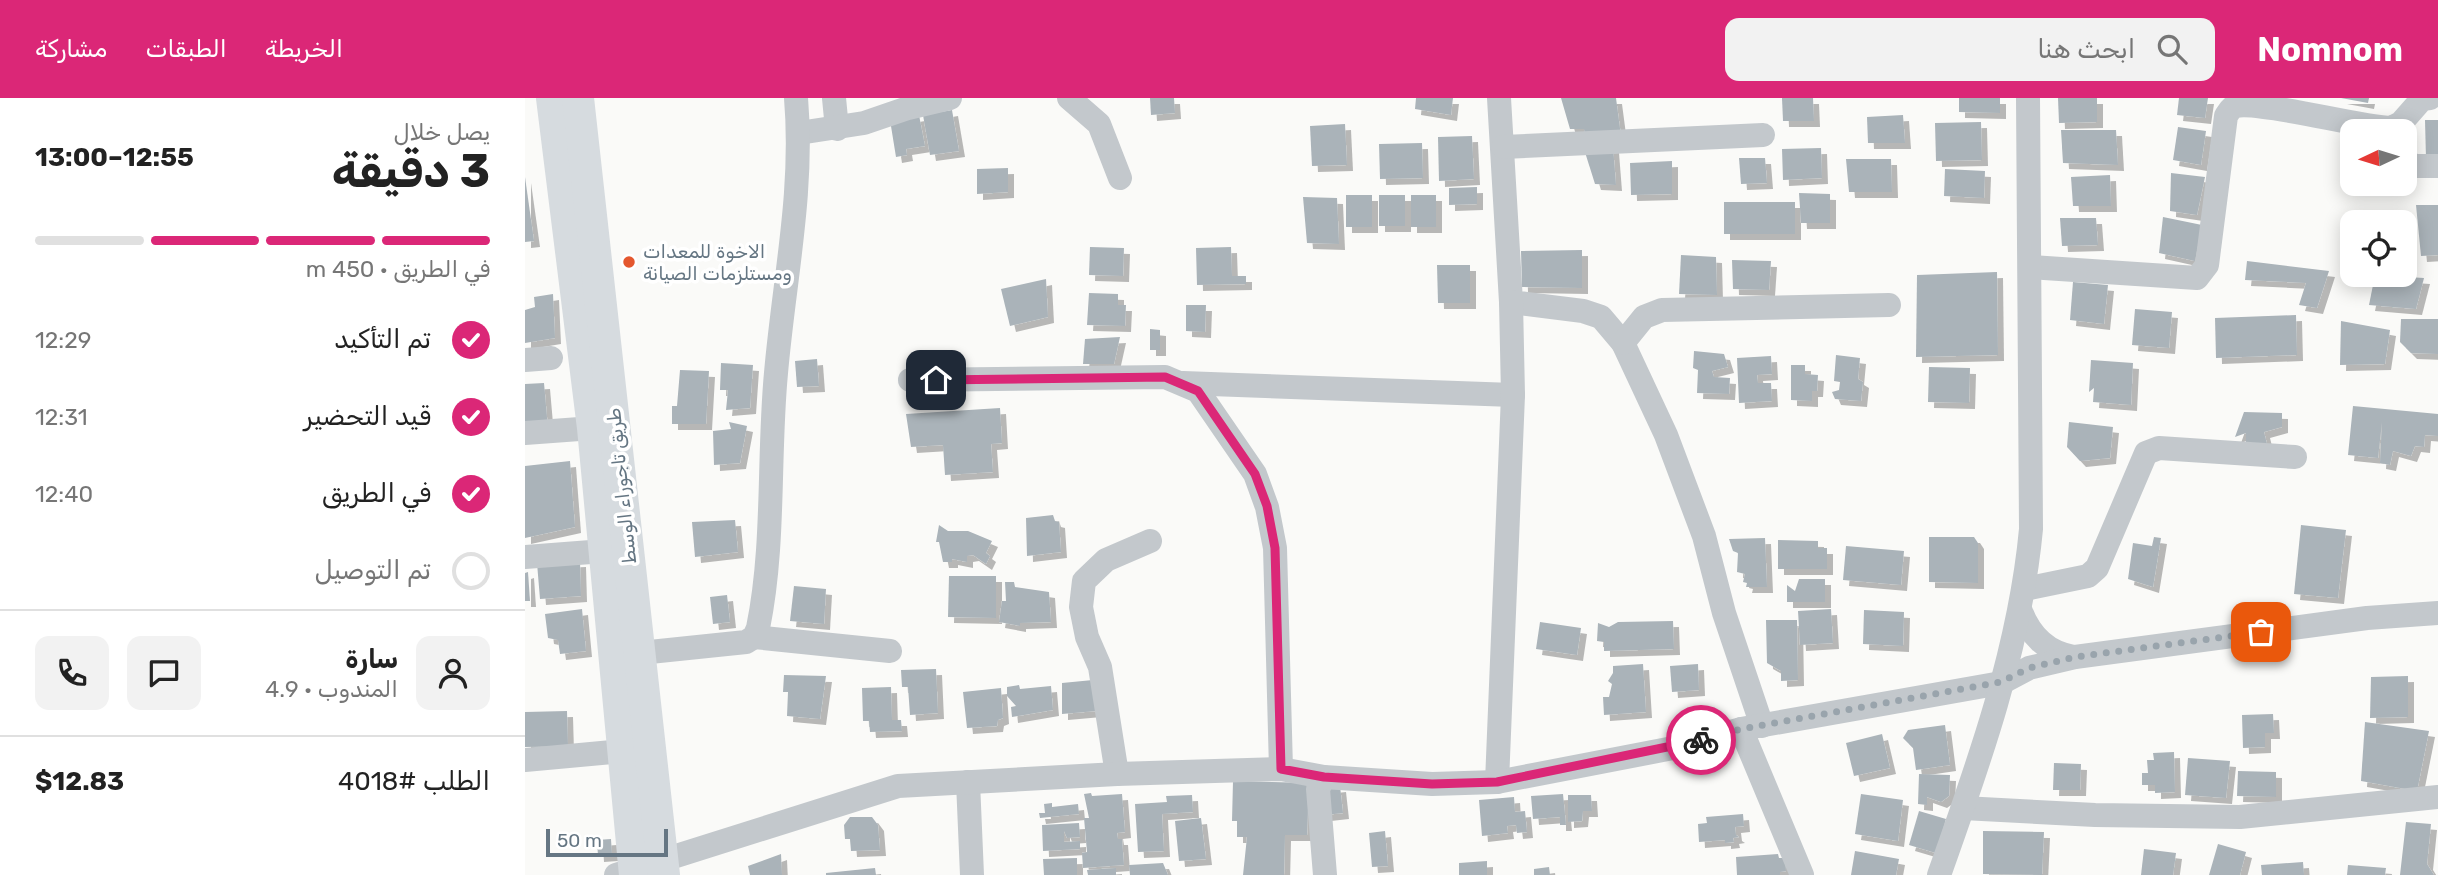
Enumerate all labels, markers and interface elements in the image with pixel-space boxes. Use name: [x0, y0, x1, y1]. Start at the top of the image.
search box: [1725, 18, 2215, 81]
icon: search: [2153, 30, 2191, 68]
text: Nomnom: [2257, 30, 2403, 69]
text: ابحث هنا: [2037, 34, 2135, 65]
text: مشاركة: [35, 35, 107, 63]
text: الطبقات: [145, 35, 227, 63]
text: الخريطة: [265, 35, 343, 63]
text: يصل خلال: [394, 118, 490, 146]
north arrow: [2340, 119, 2417, 196]
map controls: [2340, 119, 2417, 287]
text: 12:55–13:00: [35, 142, 194, 173]
text: 3 دقيقة: [332, 144, 490, 199]
button: locate: [2340, 210, 2417, 287]
place label: الاخوة للمعدات ومستلزمات الصيانة: [643, 240, 792, 285]
marker: الاخوة للمعدات ومستلزمات الصيانة: [621, 254, 637, 270]
text: في الطريق · 450 m: [306, 255, 490, 283]
icon: check: [452, 321, 490, 359]
text: تم التأكيد: [334, 324, 431, 355]
text: 12:29: [35, 326, 91, 354]
pin: [906, 350, 966, 410]
icon: home: [917, 361, 955, 399]
icon: check: [452, 398, 490, 436]
text: قيد التحضير: [304, 401, 431, 432]
text: 12:31: [35, 403, 87, 431]
street label: طريق تاجوراء الوسط: [602, 407, 641, 565]
icon: check: [452, 475, 490, 513]
text: في الطريق: [322, 478, 431, 509]
text: 12:40: [35, 480, 93, 508]
text: تم التوصيل: [314, 555, 431, 586]
pin: [2231, 602, 2291, 662]
icon: bag: [2242, 613, 2280, 651]
button: phone: [35, 636, 109, 710]
button: chat: [127, 636, 201, 710]
button: person: [416, 636, 490, 710]
text: سارة: [345, 644, 398, 675]
text: المندوب · 4.9: [265, 675, 398, 703]
courier: [1666, 705, 1736, 775]
icon: bike: [1682, 721, 1720, 759]
text: $12.83: [35, 766, 124, 797]
text: الطلب #4018: [338, 766, 490, 797]
scale bar: [546, 826, 669, 858]
text: 50 m: [557, 829, 602, 852]

